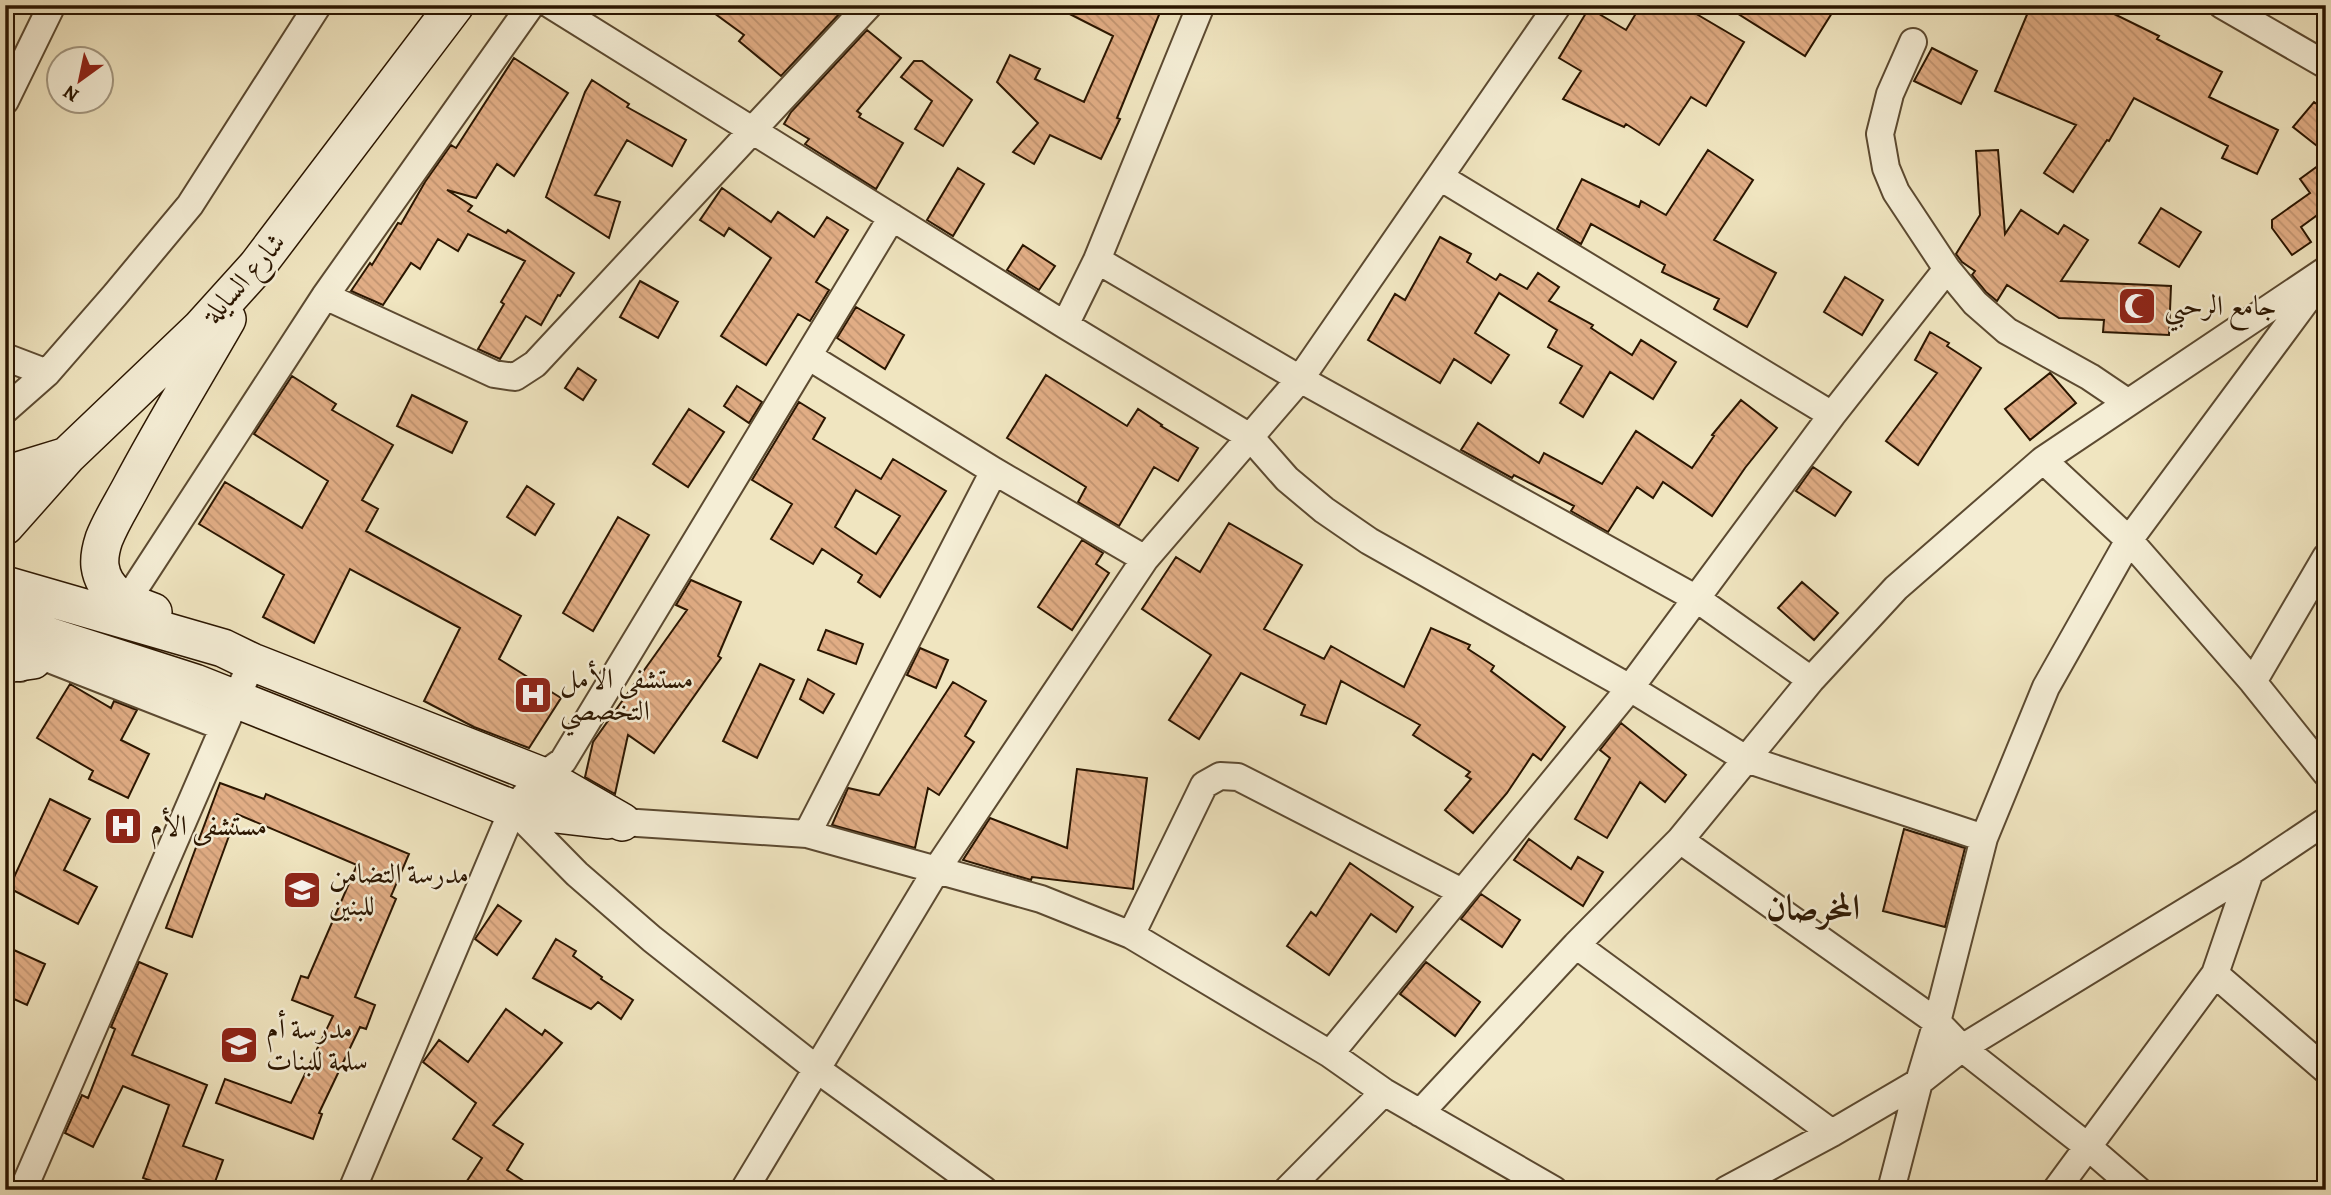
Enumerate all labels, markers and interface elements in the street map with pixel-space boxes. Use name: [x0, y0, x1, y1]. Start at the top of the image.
north arrow: [46, 46, 116, 116]
text: N: [58, 79, 84, 108]
street label: شارع السايلة: [192, 224, 297, 336]
mosque icon: جامع الرحبي: [2116, 285, 2158, 327]
place label: جامع الرحبي: [2164, 287, 2277, 332]
place label: مستشفى الأمل التخصصي: [560, 660, 693, 737]
hospital icon: مستشفى الأمل التخصصي: [512, 674, 554, 716]
hospital icon: مستشفى الأم: [102, 805, 144, 847]
place label: مستشفى الأم: [150, 807, 267, 850]
place label: مدرسة التضامن للبنين: [329, 855, 469, 925]
school or university icon: مدرسة التضامن للبنين: [281, 869, 323, 911]
district label: المخرصان: [1766, 883, 1860, 931]
place label: مدرسة أم سلمة للبنات: [266, 1009, 368, 1080]
school or university icon: مدرسة أم سلمة للبنات: [218, 1024, 260, 1066]

